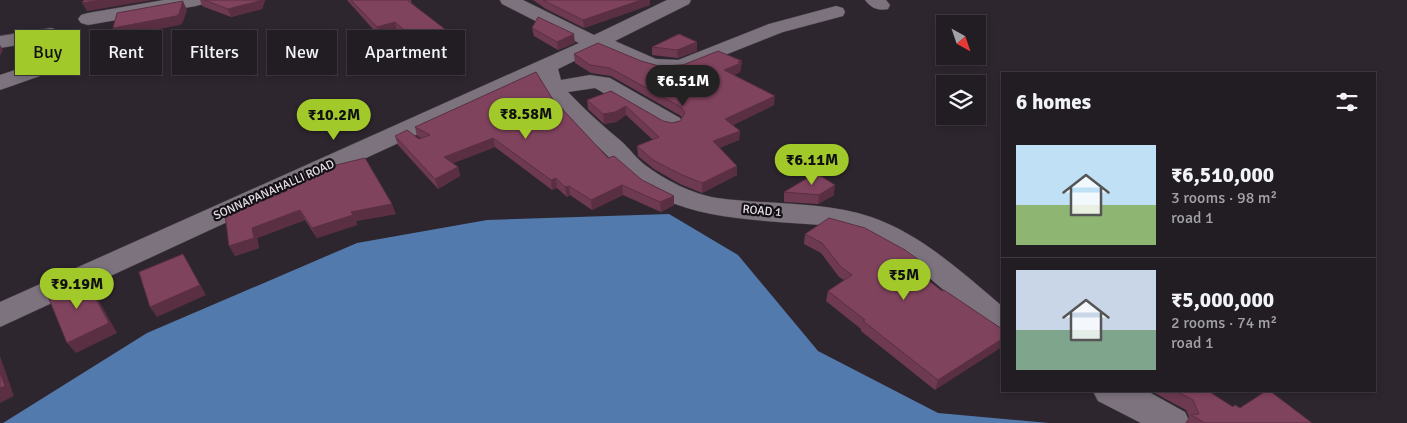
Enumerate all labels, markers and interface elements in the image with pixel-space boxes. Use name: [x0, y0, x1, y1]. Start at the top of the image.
north arrow: [936, 15, 986, 65]
map controls: [936, 15, 986, 125]
chip: Buy: [15, 30, 80, 75]
chip: Rent: [90, 30, 162, 75]
chip: Filters: [172, 30, 257, 75]
chip: New: [267, 30, 337, 75]
chip: Apartment: [347, 30, 465, 75]
pin: ₹6.51M: [642, 64, 724, 107]
text: ₹6.51M: [657, 71, 709, 91]
button: layers: [936, 75, 986, 125]
icon: filters: [1333, 88, 1361, 116]
text: 6 homes: [1016, 89, 1091, 115]
pin: ₹10.2M: [293, 98, 375, 141]
pin: ₹8.58M: [485, 98, 567, 140]
text: ₹8.58M: [500, 104, 552, 124]
text: ₹10.2M: [308, 105, 360, 125]
pin: ₹6.11M: [771, 144, 853, 186]
text: ₹6.11M: [786, 150, 838, 170]
street label: SONNAPANAHALLI ROAD: [211, 156, 337, 223]
text: ₹6,510,000: [1171, 162, 1274, 188]
icon: home: [1056, 165, 1116, 225]
text: 3 rooms · 98 m²: [1171, 188, 1277, 208]
street label: ROAD 1: [742, 202, 782, 220]
text: road 1: [1171, 208, 1214, 228]
pin: ₹5M: [880, 258, 928, 301]
text: ₹5M: [889, 265, 919, 285]
pin: ₹9.19M: [36, 268, 118, 310]
text: ₹9.19M: [51, 274, 103, 294]
text: ₹5,000,000: [1171, 287, 1274, 313]
icon: home: [1056, 290, 1116, 350]
text: 2 rooms · 74 m²: [1171, 313, 1277, 333]
text: road 1: [1171, 333, 1214, 353]

